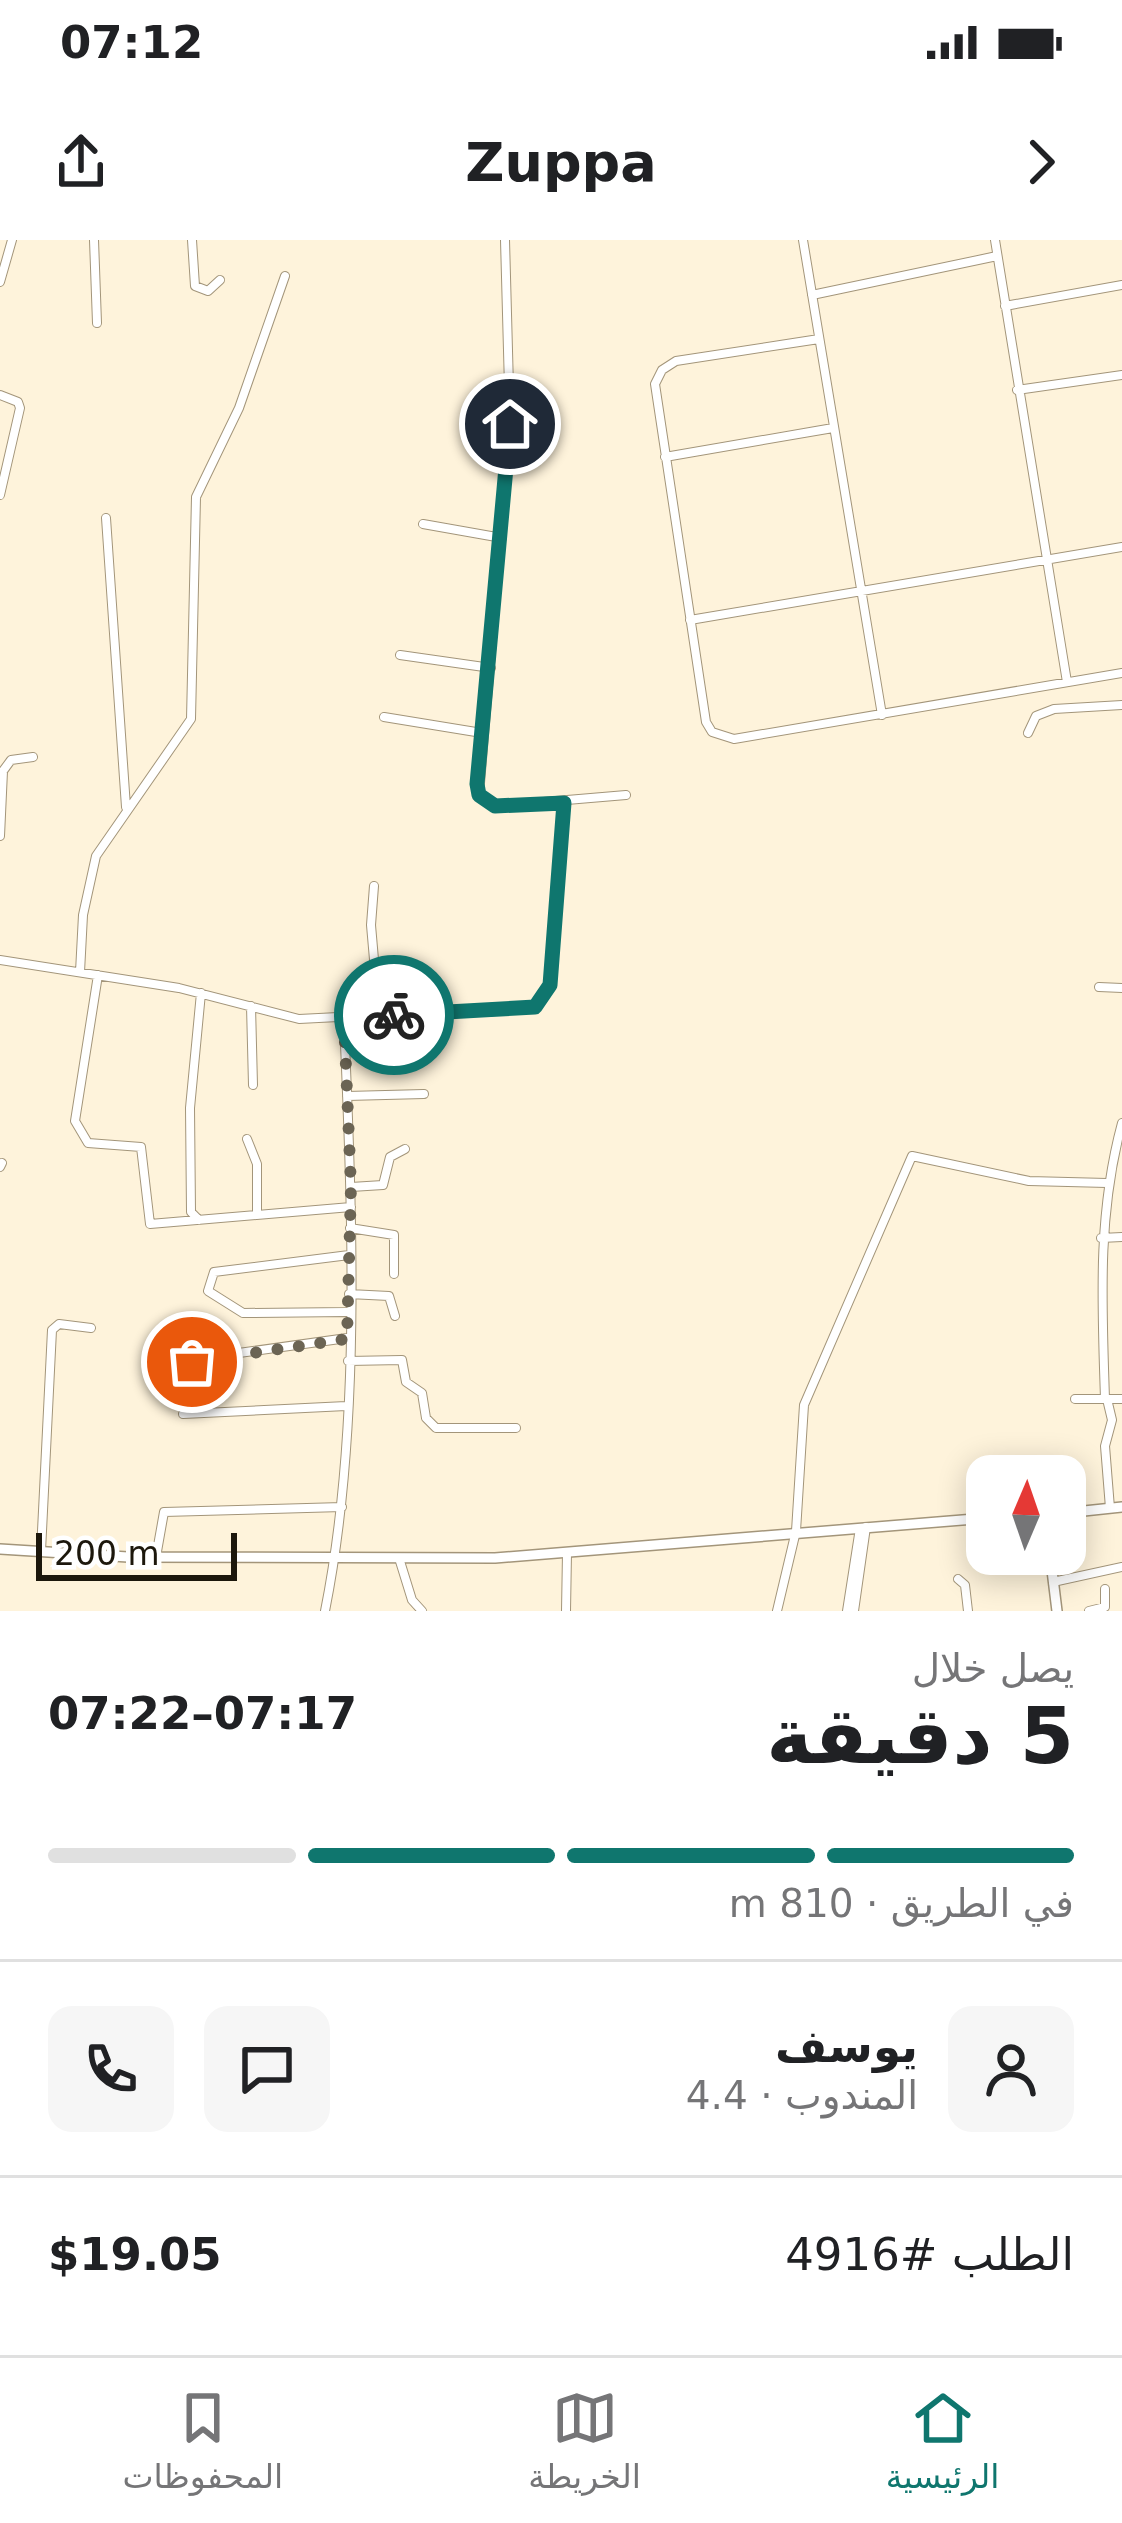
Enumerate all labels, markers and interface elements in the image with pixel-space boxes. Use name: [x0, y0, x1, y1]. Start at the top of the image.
text: 07:12: [60, 16, 203, 69]
icon: share: [48, 129, 114, 195]
icon: forward: [1008, 129, 1074, 195]
text: Zuppa: [465, 131, 657, 194]
pin: [459, 373, 561, 475]
icon: home: [477, 391, 543, 457]
courier: [334, 955, 454, 1075]
icon: bike: [361, 982, 427, 1048]
pin: [141, 1311, 243, 1413]
icon: bag: [159, 1329, 225, 1395]
north arrow: [966, 1455, 1086, 1575]
map controls: [966, 1455, 1086, 1575]
scale bar: [36, 1527, 237, 1580]
text: 200 m: [54, 1534, 160, 1573]
text: يصل خلال: [912, 1646, 1074, 1691]
text: 07:17–07:22: [48, 1687, 357, 1740]
text: 5 دقيقة: [766, 1691, 1074, 1781]
text: في الطريق · 810 m: [729, 1881, 1074, 1926]
button: phone: [48, 2006, 174, 2132]
button: chat: [204, 2006, 330, 2132]
button: person: [948, 2006, 1074, 2132]
text: يوسف: [775, 2020, 918, 2073]
text: المندوب · 4.4: [686, 2073, 918, 2118]
text: $19.05: [48, 2228, 222, 2281]
text: الطلب #4916: [785, 2228, 1074, 2281]
tab: المحفوظات: [122, 2385, 283, 2496]
tab: الخريطة: [528, 2385, 641, 2496]
tab: الرئيسية: [886, 2385, 1000, 2496]

